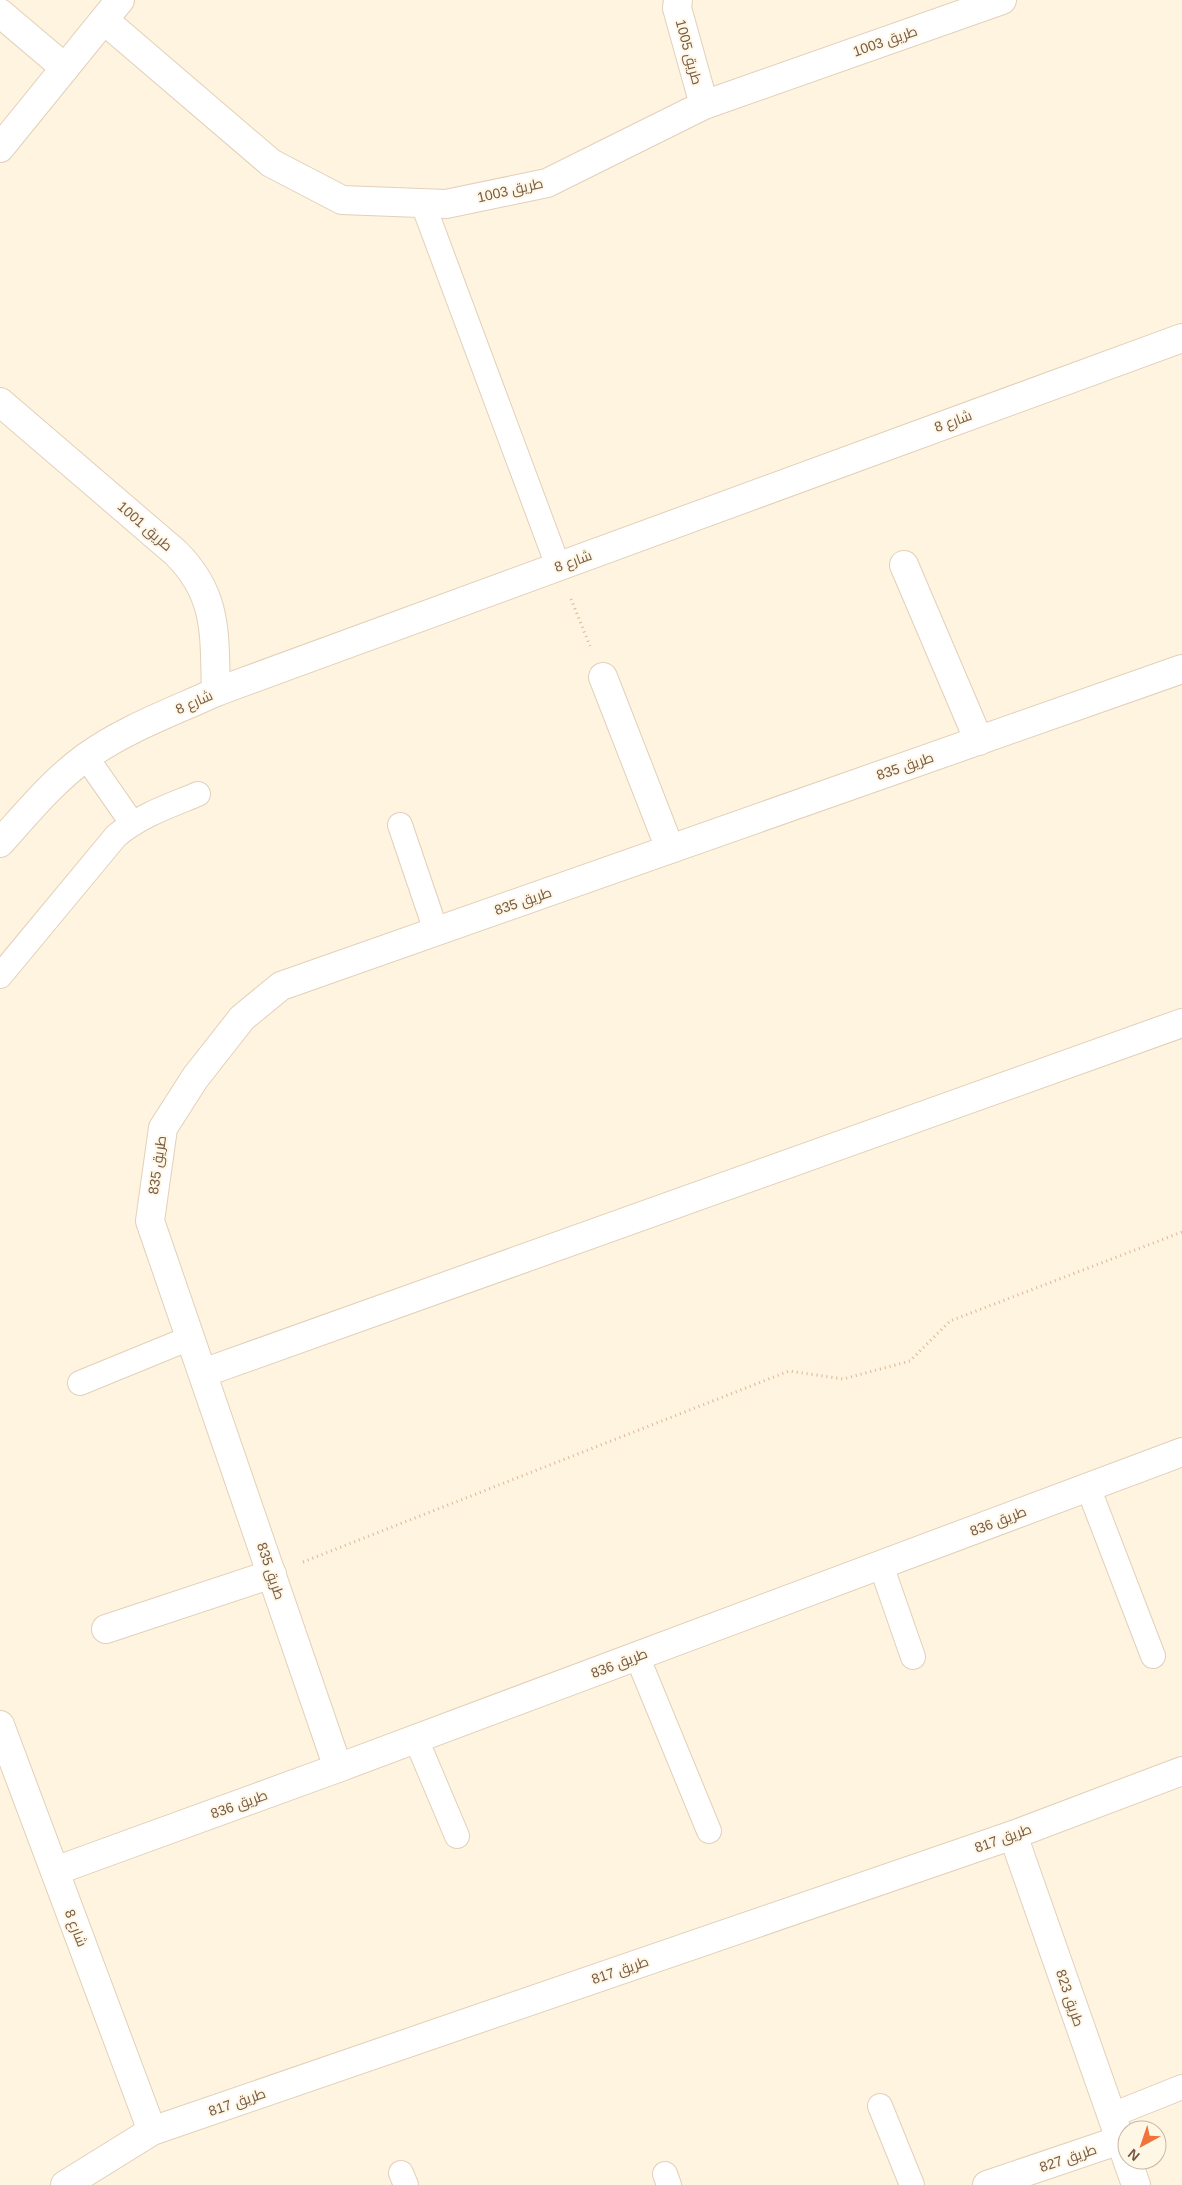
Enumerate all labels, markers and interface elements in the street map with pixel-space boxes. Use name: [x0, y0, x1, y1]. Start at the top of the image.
street label: طريق 1005: [672, 18, 705, 87]
street label: طريق 1003: [851, 23, 920, 60]
street label: طريق 1003: [476, 175, 545, 206]
street label: شارع 8: [932, 407, 974, 436]
street label: طريق 1001: [114, 498, 176, 555]
street label: شارع 8: [552, 547, 594, 576]
street label: شارع 8: [173, 687, 215, 718]
street label: طريق 835: [874, 749, 936, 784]
street label: طريق 835: [492, 884, 554, 919]
street label: طريق 835: [145, 1135, 170, 1196]
street label: طريق 836: [967, 1503, 1029, 1540]
street label: طريق 835: [253, 1540, 288, 1602]
street label: طريق 836: [588, 1645, 650, 1682]
street label: طريق 836: [208, 1786, 270, 1823]
street label: طريق 817: [972, 1820, 1034, 1857]
street label: شارع 8: [61, 1907, 90, 1949]
street label: طريق 817: [589, 1953, 651, 1988]
street label: طريق 823: [1052, 1967, 1087, 2029]
street label: طريق 817: [206, 2085, 268, 2120]
north arrow: [1117, 2120, 1167, 2170]
street label: طريق 827: [1037, 2141, 1099, 2176]
text: N: [1125, 2146, 1143, 2164]

